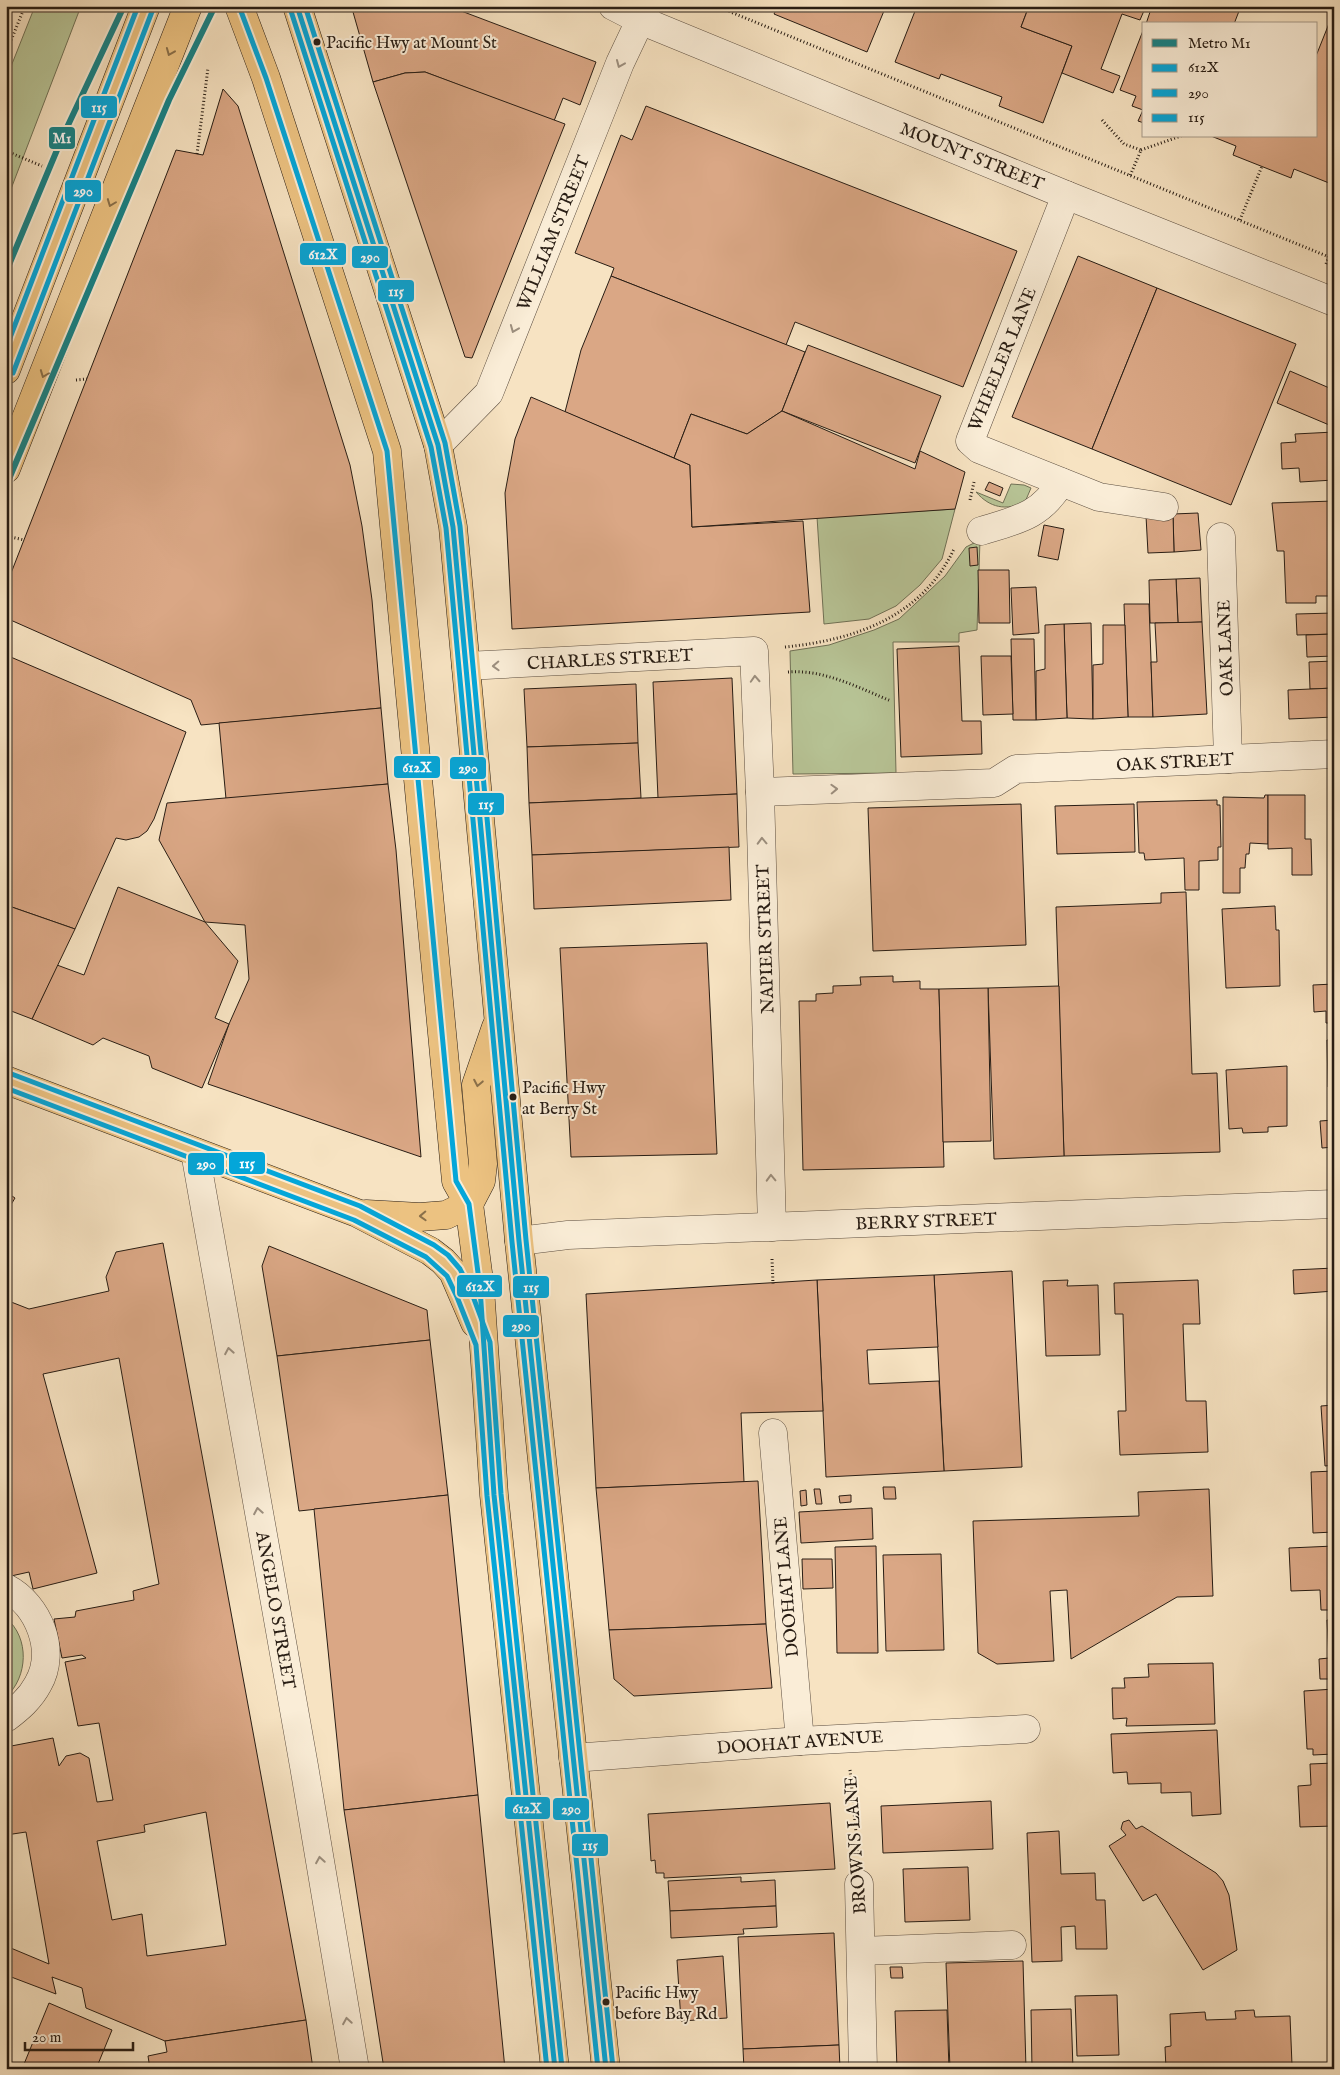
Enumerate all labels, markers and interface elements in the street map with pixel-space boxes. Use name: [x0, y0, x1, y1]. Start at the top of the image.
legend: [1142, 22, 1318, 138]
place label: Pacific Hwy at Mount St: [326, 33, 497, 54]
text: Metro M1: [1188, 34, 1251, 53]
marker: Pacific Hwy at Mount St: [312, 37, 322, 47]
one-way arrow: [166, 47, 176, 55]
text: 612X: [1188, 58, 1219, 77]
one-way arrow: [616, 59, 626, 68]
text: 290: [1188, 84, 1209, 103]
line badge: 115: [80, 95, 118, 119]
text: 115: [91, 99, 107, 117]
text: 115: [1188, 108, 1205, 127]
street label: MOUNT STREET: [896, 118, 1047, 197]
line badge: M1: [48, 126, 76, 150]
text: M1: [53, 130, 71, 148]
street label: WILLIAM STREET: [513, 153, 596, 314]
line badge: 290: [64, 179, 102, 203]
text: 290: [73, 183, 93, 201]
one-way arrow: [106, 198, 117, 207]
line badge: 612X: [299, 242, 347, 266]
line badge: 290: [351, 245, 389, 269]
text: 612X: [309, 246, 338, 264]
text: 290: [360, 249, 380, 267]
line badge: 115: [377, 279, 415, 303]
text: 115: [388, 283, 404, 301]
street label: WHEELER LANE: [964, 284, 1043, 435]
one-way arrow: [510, 324, 521, 333]
one-way arrow: [39, 369, 50, 378]
street label: OAK LANE: [1213, 599, 1240, 697]
street label: CHARLES STREET: [526, 645, 694, 676]
one-way arrow: [492, 660, 500, 671]
one-way arrow: [750, 674, 761, 682]
street label: OAK STREET: [1116, 749, 1234, 778]
line badge: 612X: [393, 755, 441, 779]
line badge: 290: [449, 756, 487, 780]
text: 612X: [403, 759, 432, 777]
text: 290: [458, 760, 478, 778]
one-way arrow: [830, 784, 838, 794]
line badge: 115: [467, 792, 505, 816]
text: 115: [478, 796, 494, 814]
one-way arrow: [756, 837, 767, 845]
street label: NAPIER STREET: [752, 864, 781, 1014]
place label: Pacific Hwy at Berry St: [522, 1078, 606, 1120]
one-way arrow: [473, 1079, 484, 1087]
marker: Pacific Hwy at Berry St: [508, 1092, 518, 1102]
line badge: 115: [228, 1151, 266, 1175]
line badge: 290: [187, 1152, 225, 1176]
text: 115: [239, 1155, 255, 1173]
text: 290: [196, 1156, 216, 1174]
one-way arrow: [766, 1174, 776, 1182]
street label: BERRY STREET: [855, 1209, 997, 1236]
one-way arrow: [419, 1211, 426, 1221]
line badge: 612X: [456, 1274, 503, 1298]
line badge: 115: [512, 1275, 550, 1299]
text: 612X: [466, 1278, 495, 1296]
text: 115: [523, 1279, 539, 1297]
line badge: 290: [502, 1314, 540, 1338]
text: 290: [511, 1318, 531, 1336]
one-way arrow: [225, 1346, 235, 1355]
one-way arrow: [254, 1506, 264, 1515]
street label: DOOHAT LANE: [770, 1515, 805, 1658]
street label: ANGELO STREET: [249, 1529, 300, 1691]
street label: DOOHAT AVENUE: [716, 1726, 884, 1761]
street label: BROWNS LANE: [840, 1775, 873, 1915]
line badge: 612X: [504, 1796, 551, 1820]
line badge: 290: [552, 1797, 590, 1821]
text: 612X: [513, 1800, 542, 1818]
text: 290: [561, 1801, 581, 1819]
line badge: 115: [571, 1833, 609, 1857]
text: 115: [582, 1837, 598, 1855]
one-way arrow: [315, 1856, 325, 1865]
place label: Pacific Hwy before Bay Rd: [615, 1983, 718, 2025]
marker: Pacific Hwy before Bay Rd: [601, 1997, 611, 2007]
one-way arrow: [342, 2016, 352, 2025]
scale bar: [25, 2020, 132, 2052]
text: 20 m: [32, 2028, 62, 2047]

